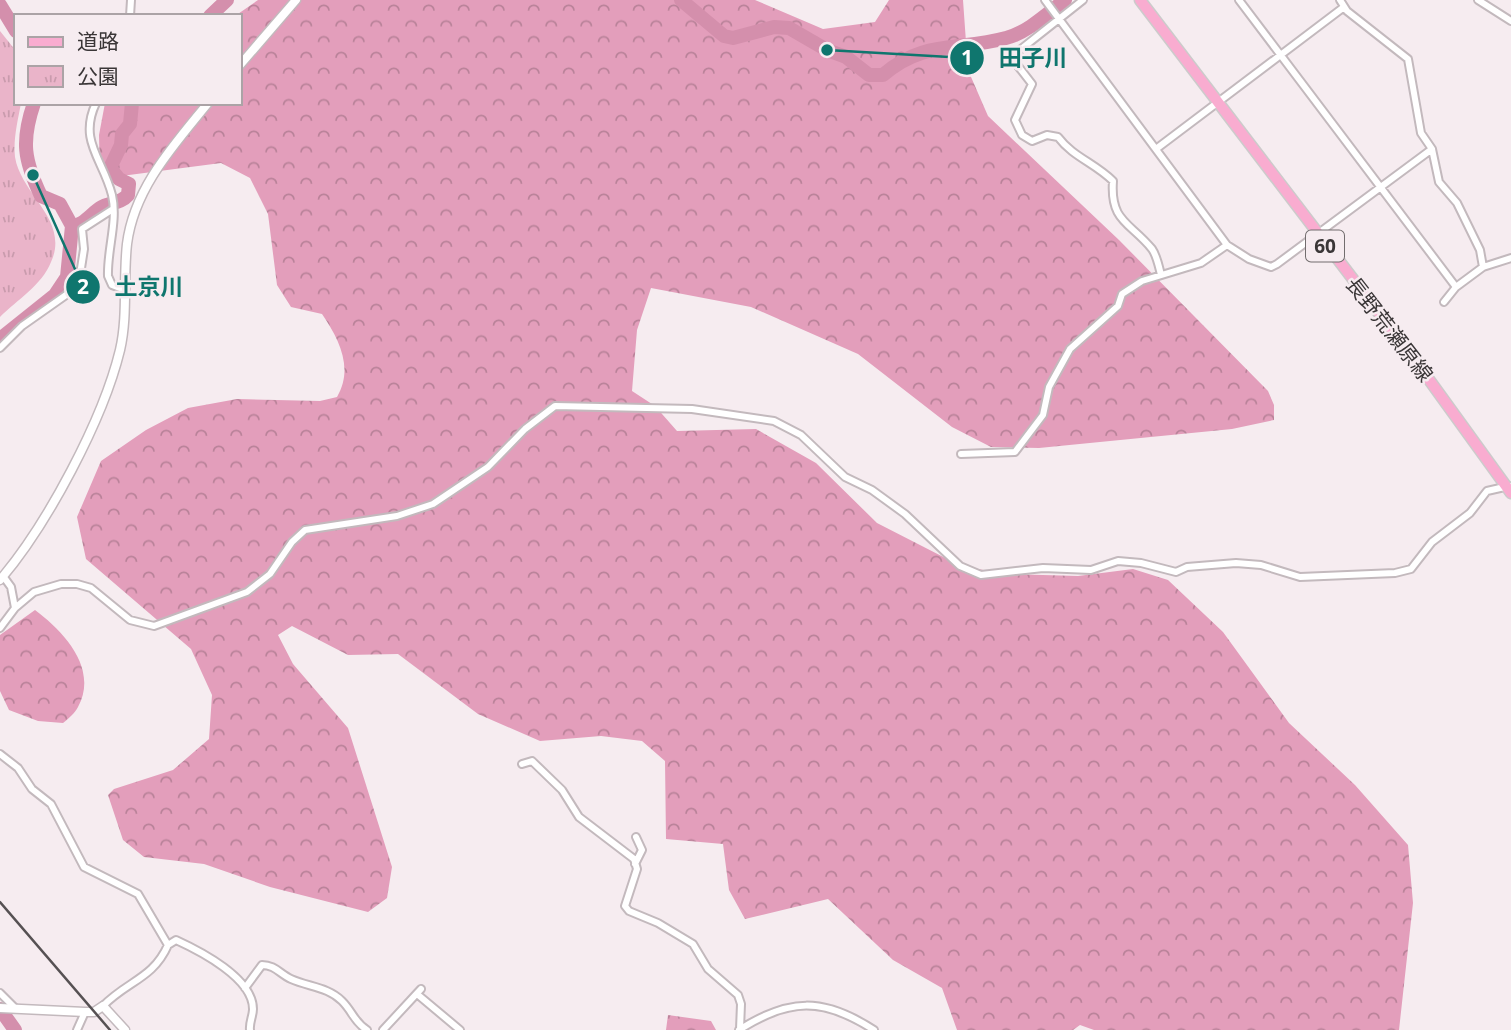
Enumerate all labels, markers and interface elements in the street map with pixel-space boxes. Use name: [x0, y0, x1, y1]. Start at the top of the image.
legend: [14, 14, 242, 105]
text: 道路: [77, 27, 119, 55]
callout: 田子川: [950, 36, 1082, 80]
text: 田子川: [999, 41, 1068, 73]
text: 1: [961, 43, 973, 71]
text: 公園: [77, 62, 119, 90]
road number: 60: [1306, 230, 1344, 262]
callout: 土京川: [66, 265, 198, 309]
text: 土京川: [115, 270, 184, 302]
street label: 長野荒瀬原線: [1340, 271, 1440, 387]
text: 2: [77, 272, 89, 300]

